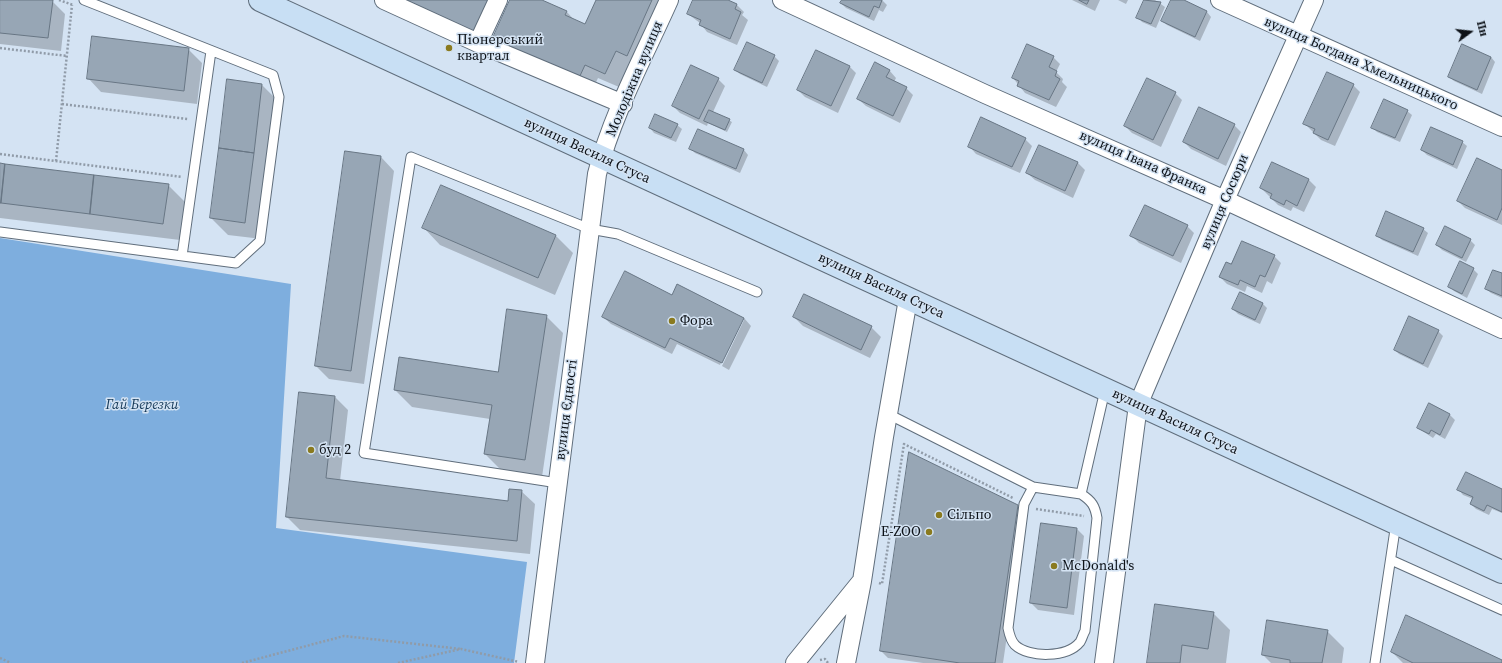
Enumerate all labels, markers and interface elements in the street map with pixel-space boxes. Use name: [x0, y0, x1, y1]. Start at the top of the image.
north arrow: [1450, 12, 1490, 52]
street label: вулиця Богдана Хмельницького: [1261, 13, 1461, 115]
street label: Молодіжна вулиця: [603, 19, 667, 139]
text: Пн: [1473, 19, 1491, 38]
place label: Піонерський квартал: [457, 32, 543, 64]
marker: Піонерський квартал: [444, 43, 454, 53]
street label: вулиця Василя Стуса: [521, 114, 653, 188]
street label: вулиця Івана Франка: [1077, 127, 1209, 199]
street label: вулиця Сосюри: [1197, 152, 1253, 252]
street label: вулиця Василя Стуса: [815, 249, 947, 323]
place label: Фора: [680, 313, 713, 329]
marker: Фора: [667, 316, 677, 326]
street label: вулиця Єдності: [552, 359, 582, 461]
street label: вулиця Василя Стуса: [1109, 385, 1241, 459]
park label: Гай Березки: [105, 397, 179, 413]
place label: буд 2: [319, 442, 351, 458]
marker: буд 2: [306, 445, 316, 455]
place label: Сільпо: [947, 507, 991, 523]
marker: Сільпо: [934, 510, 944, 520]
place label: E-ZOO: [881, 524, 921, 540]
marker: E-ZOO: [924, 527, 934, 537]
place label: McDonald's: [1062, 558, 1134, 574]
marker: McDonald's: [1049, 561, 1059, 571]

